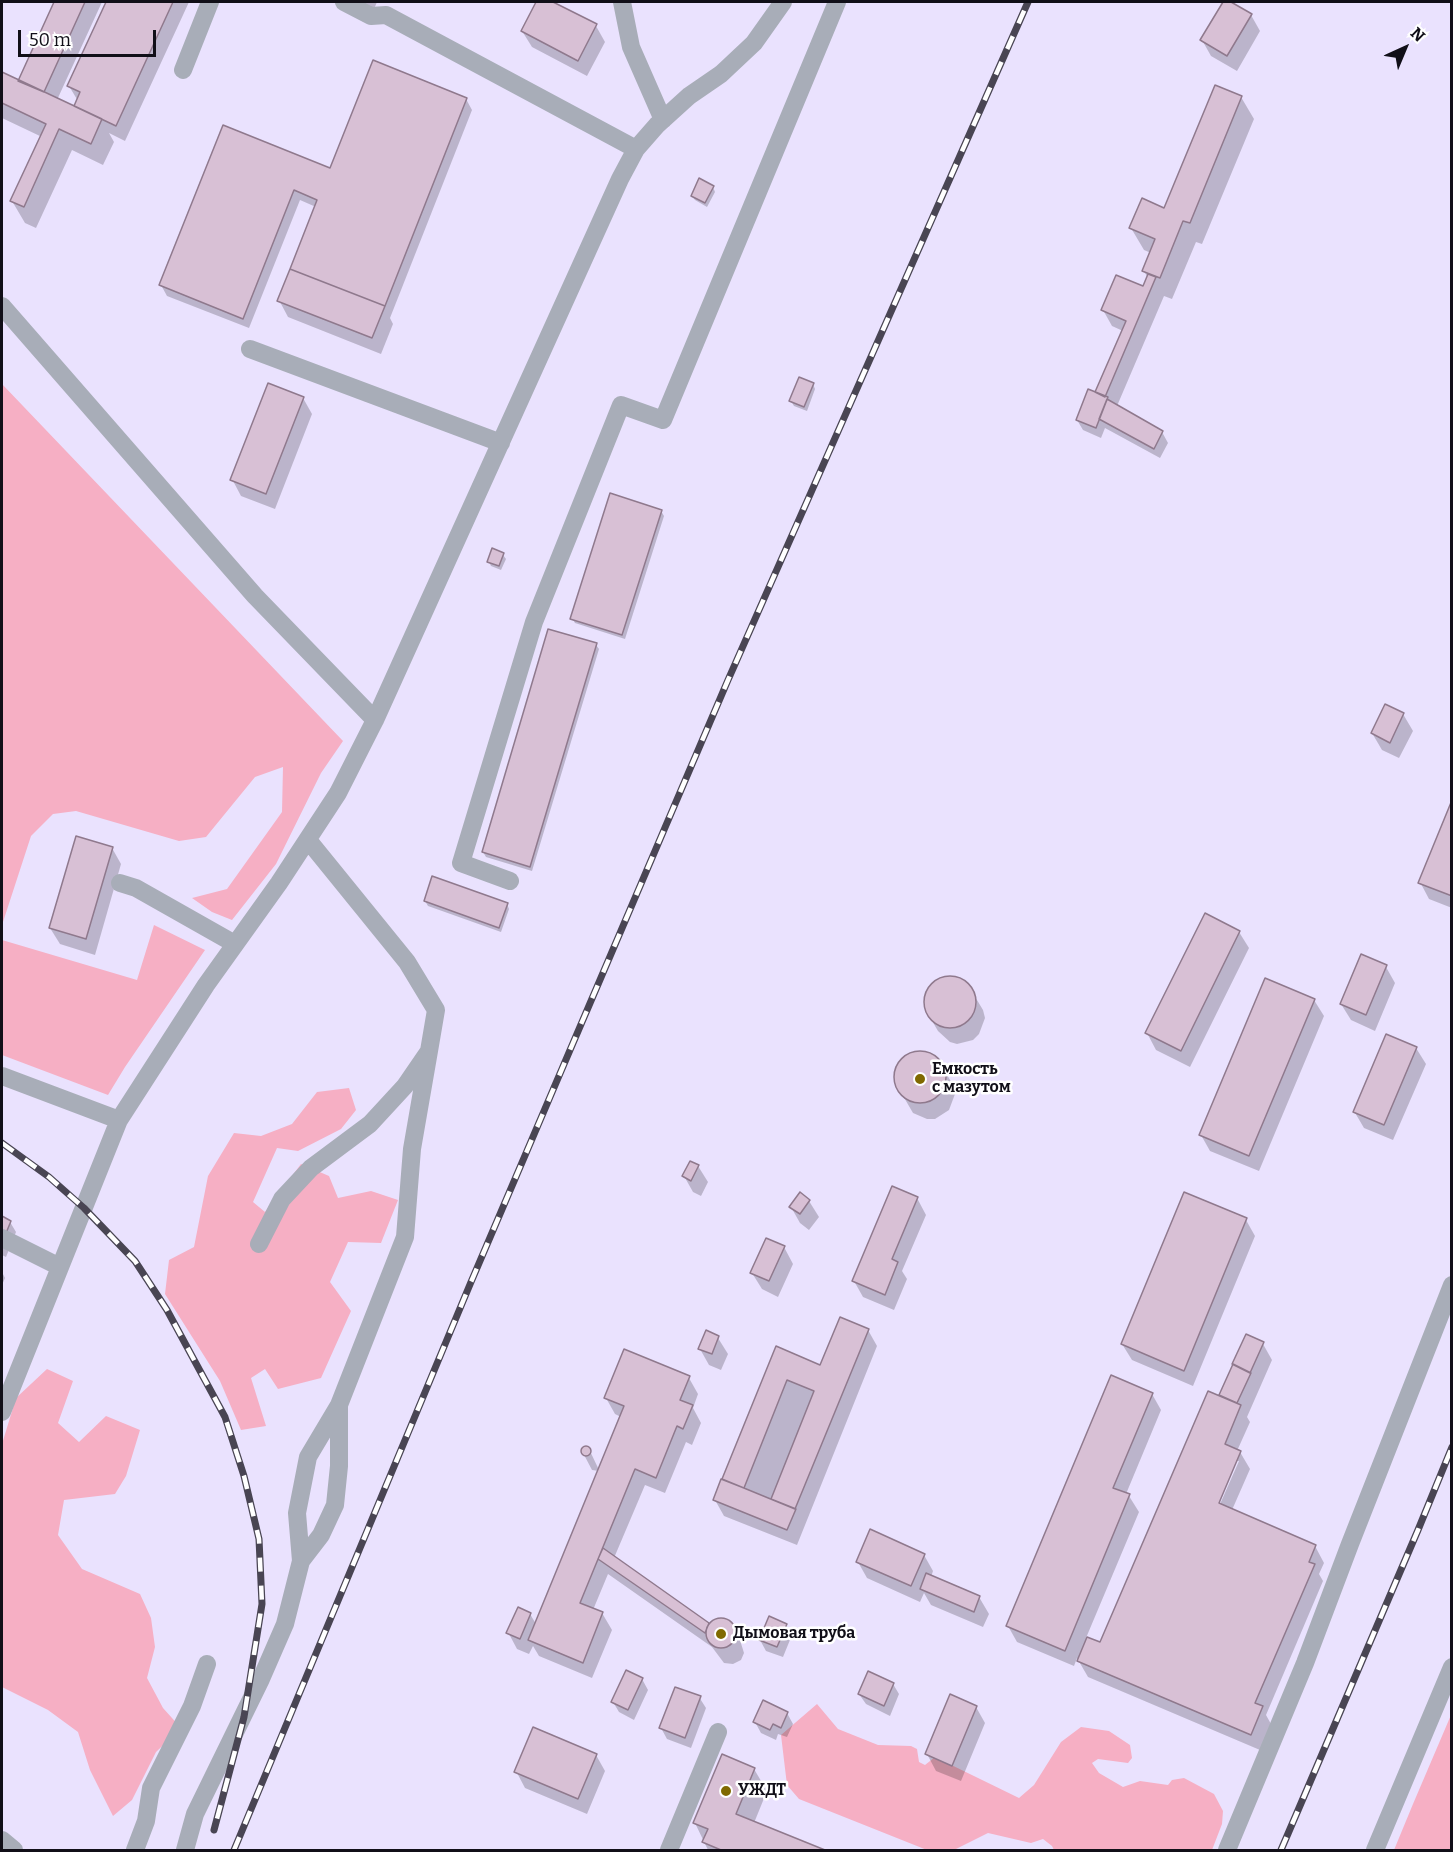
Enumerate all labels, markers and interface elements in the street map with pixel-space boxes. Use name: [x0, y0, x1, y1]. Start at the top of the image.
scale bar: [21, 18, 159, 56]
north arrow: [1375, 18, 1435, 78]
text: N: [1407, 24, 1429, 46]
text: 50 m: [29, 29, 71, 51]
place label: Емкость с мазутом: [932, 1060, 1011, 1098]
marker: Емкость с мазутом: [913, 1072, 927, 1086]
place label: Дымовая труба: [733, 1624, 855, 1644]
marker: Дымовая труба: [714, 1627, 728, 1641]
place label: УЖДТ: [738, 1781, 786, 1801]
marker: УЖДТ: [719, 1784, 733, 1798]

